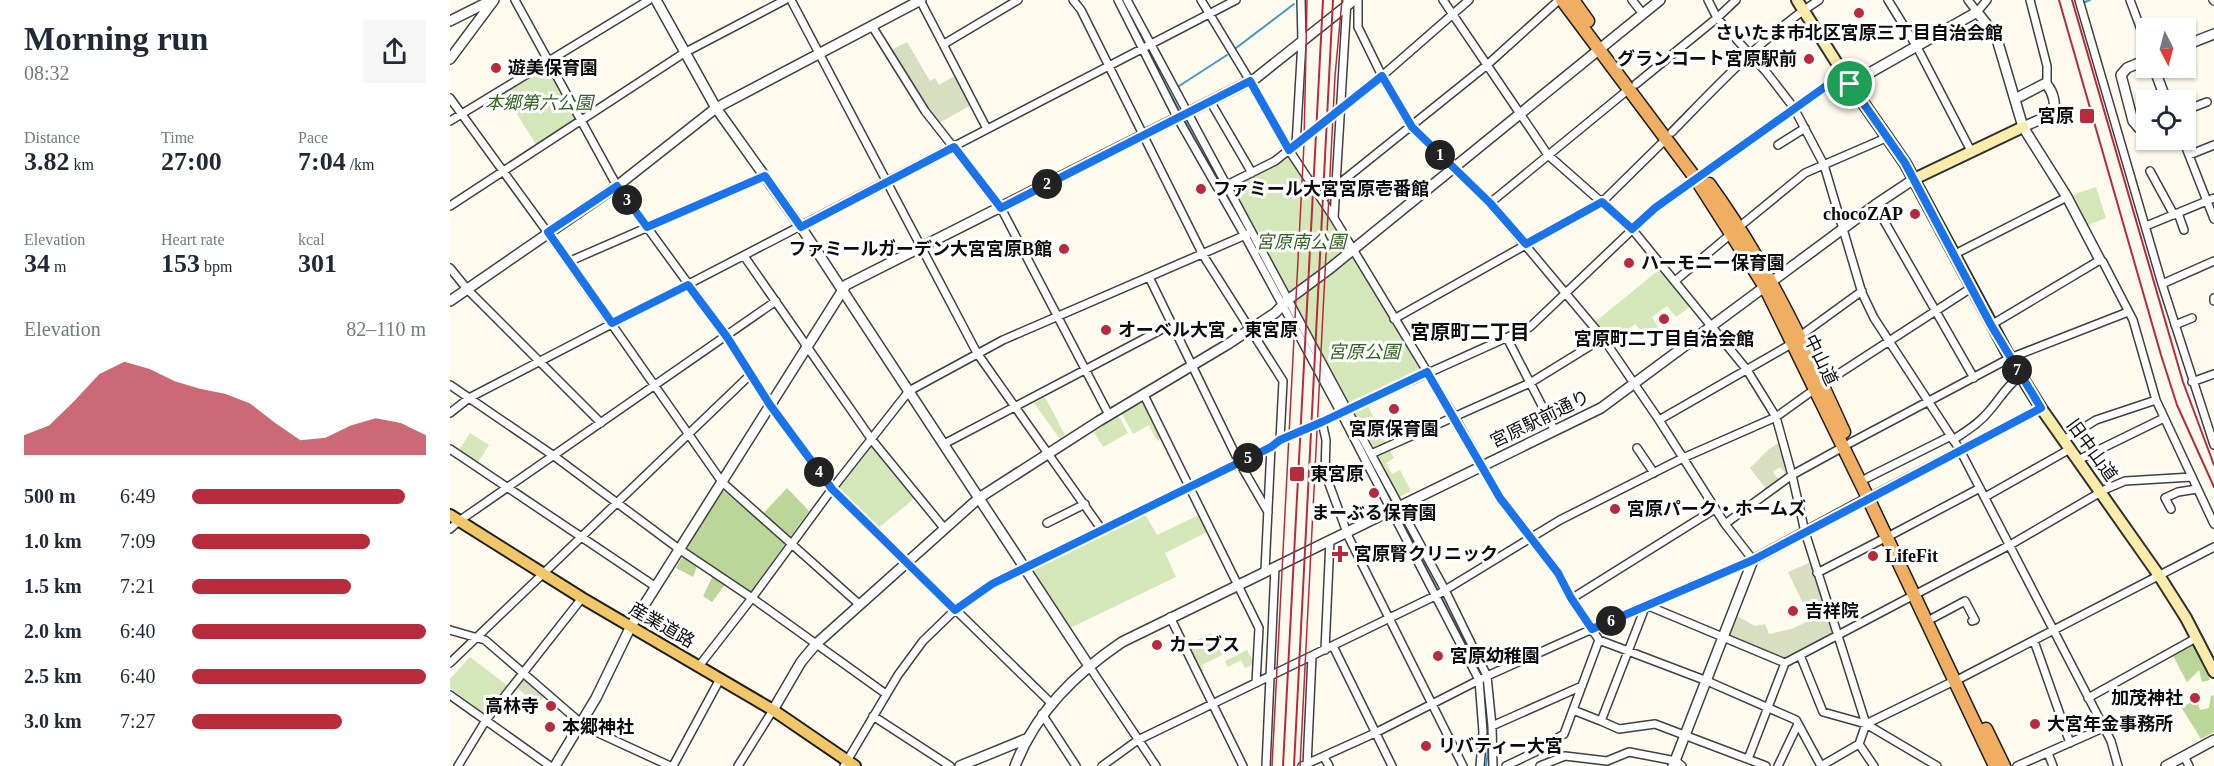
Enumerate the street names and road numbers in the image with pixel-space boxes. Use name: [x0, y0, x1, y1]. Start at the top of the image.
street label: 中山道: [1800, 331, 1842, 389]
street label: 宮原駅前通り: [1487, 386, 1593, 452]
street label: 旧中山道: [2063, 415, 2121, 485]
street label: 産業道路: [626, 598, 698, 652]

